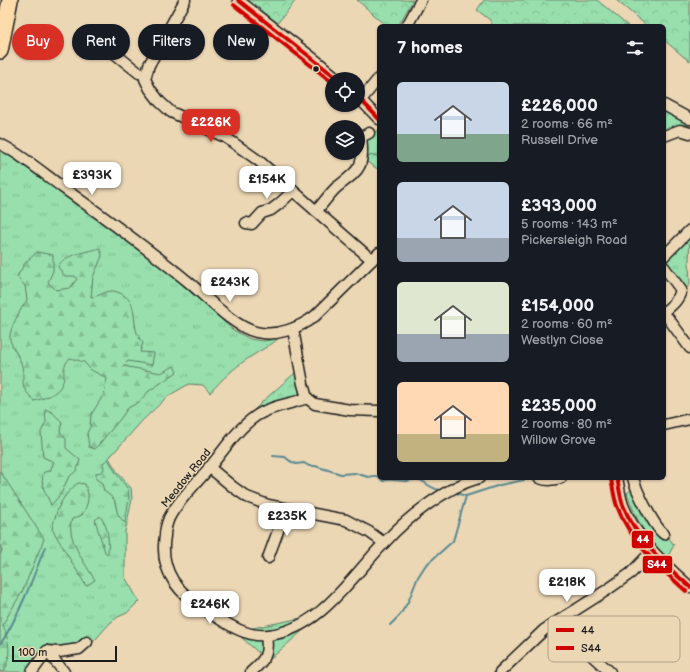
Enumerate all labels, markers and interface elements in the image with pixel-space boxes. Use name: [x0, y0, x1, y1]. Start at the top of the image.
chip: Buy: [12, 24, 64, 60]
chip: Rent: [72, 24, 130, 60]
chip: Filters: [138, 24, 205, 60]
chip: New: [213, 24, 269, 60]
icon: filters: [624, 37, 646, 59]
text: 7 homes: [397, 38, 463, 58]
unlabelled marker: [311, 64, 321, 74]
map controls: [325, 72, 365, 160]
button: locate: [325, 72, 365, 112]
text: £226,000: [521, 96, 598, 116]
icon: home: [429, 98, 477, 146]
pin: £226K: [183, 109, 239, 143]
text: £226K: [191, 114, 231, 130]
text: 2 rooms · 66 m²: [521, 116, 613, 132]
button: layers: [325, 120, 365, 160]
text: Russell Drive: [521, 132, 598, 148]
pin: £393K: [64, 162, 120, 196]
pin: £154K: [239, 166, 295, 200]
text: £393K: [72, 167, 112, 183]
text: £154K: [248, 171, 286, 187]
text: £393,000: [521, 196, 597, 216]
icon: home: [429, 198, 477, 246]
text: 5 rooms · 143 m²: [521, 216, 618, 232]
text: Pickersleigh Road: [521, 232, 627, 248]
pin: £243K: [202, 269, 258, 303]
text: £243K: [210, 274, 250, 290]
text: £154,000: [521, 296, 594, 316]
icon: home: [429, 298, 477, 346]
text: 2 rooms · 60 m²: [521, 316, 613, 332]
text: Westlyn Close: [521, 332, 603, 348]
text: £235,000: [521, 396, 597, 416]
icon: home: [429, 398, 477, 446]
text: 2 rooms · 80 m²: [521, 416, 612, 432]
text: Willow Grove: [521, 432, 596, 448]
street label: Meadow Road: [158, 446, 214, 510]
pin: £235K: [259, 503, 315, 537]
text: £235K: [267, 508, 307, 524]
line badge: 44: [631, 530, 654, 549]
text: 44: [637, 533, 650, 546]
line badge: S44: [642, 555, 673, 574]
text: S44: [647, 558, 667, 571]
pin: £218K: [539, 569, 595, 603]
text: £218K: [548, 574, 586, 590]
pin: £246K: [182, 591, 238, 625]
text: £246K: [190, 596, 230, 612]
legend: [548, 616, 680, 662]
text: 44: [581, 624, 595, 637]
text: S44: [581, 642, 601, 655]
scale bar: [12, 644, 117, 663]
text: 100 m: [18, 646, 47, 659]

